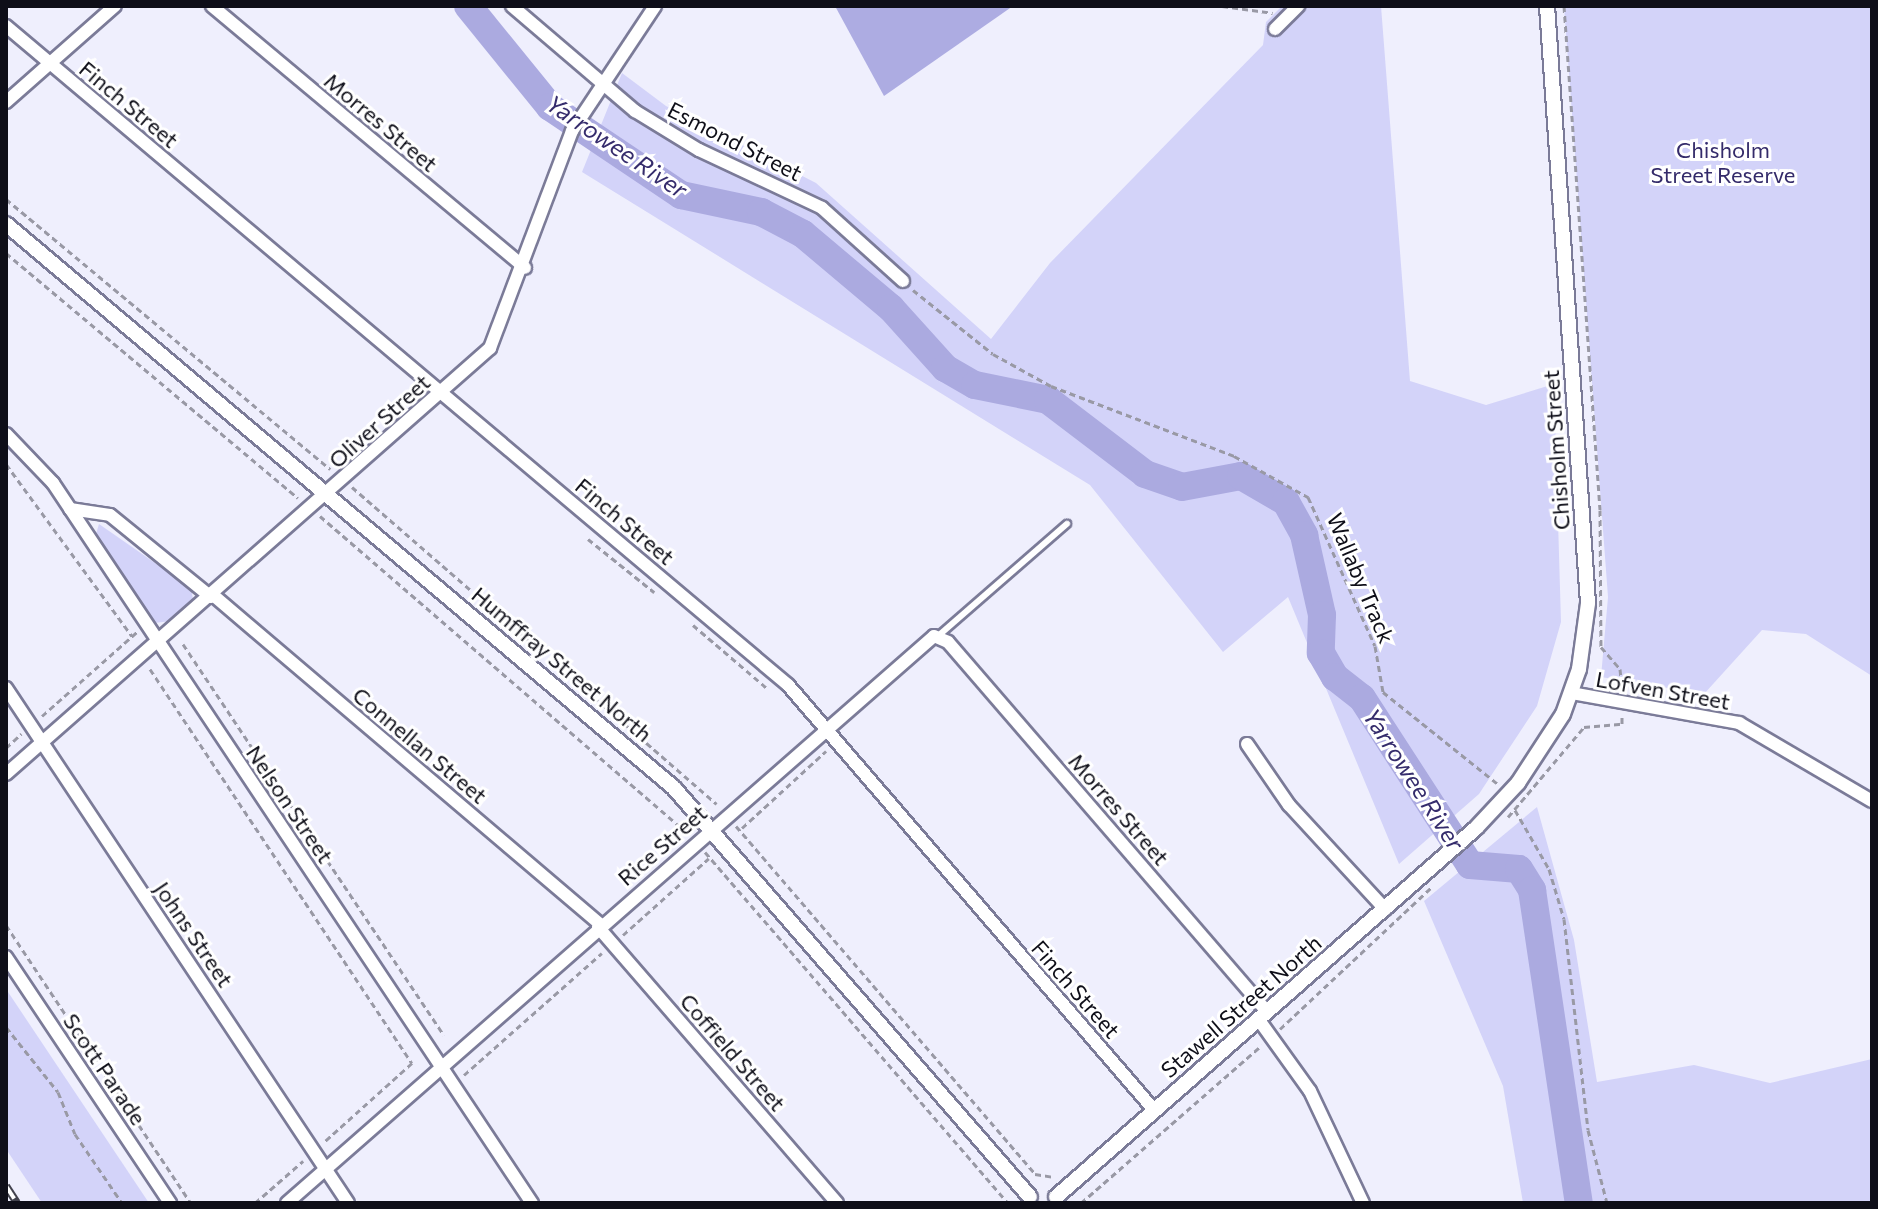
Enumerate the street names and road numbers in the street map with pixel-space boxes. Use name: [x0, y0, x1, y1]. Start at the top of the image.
street label: Finch Street: [74, 55, 184, 153]
street label: Morres Street: [319, 67, 443, 177]
street label: Esmond Street: [663, 96, 807, 186]
street label: Oliver Street: [323, 369, 435, 473]
street label: Chisholm Street: [1537, 369, 1575, 531]
street label: Finch Street: [570, 472, 680, 570]
street label: Wallaby Track: [1322, 509, 1400, 647]
street label: Humffray Street North: [467, 581, 657, 747]
street label: Lofven Street: [1594, 665, 1732, 715]
street label: Connellan Street: [348, 681, 492, 809]
street label: Nelson Street: [241, 740, 339, 868]
street label: Morres Street: [1063, 748, 1175, 870]
street label: Rice Street: [612, 799, 712, 891]
street label: Johns Street: [149, 876, 239, 992]
street label: Stawell Street North: [1155, 929, 1327, 1083]
street label: Finch Street: [1026, 935, 1126, 1043]
street label: Coffield Street: [675, 988, 791, 1116]
street label: Scott Parade: [58, 1008, 152, 1130]

